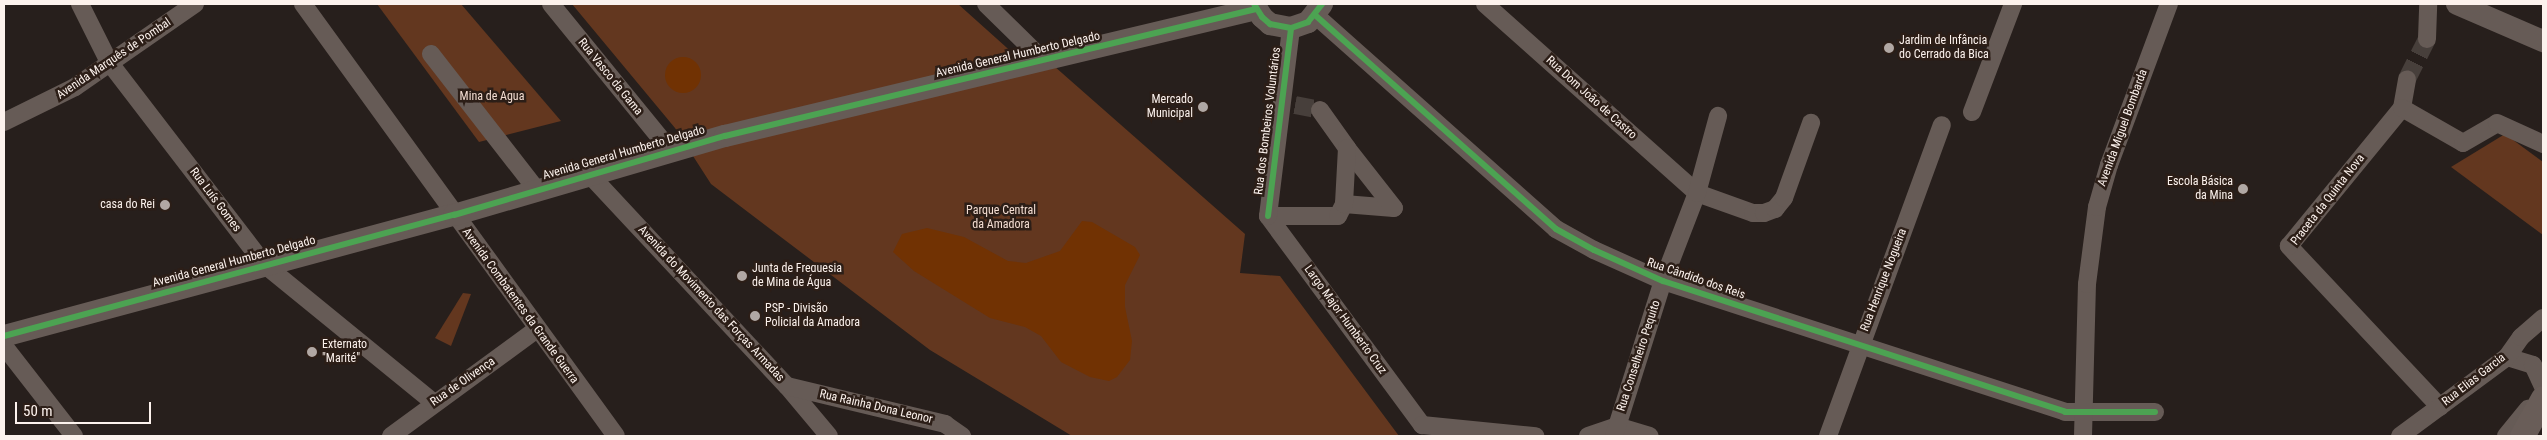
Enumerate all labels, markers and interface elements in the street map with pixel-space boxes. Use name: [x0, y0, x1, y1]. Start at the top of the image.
street label: Avenida Marquês de Pombal: [54, 15, 174, 103]
street label: Avenida General Humberto Delgado: [935, 29, 1101, 81]
place label: Jardim de Infância do Cerrado da Bica: [1899, 34, 1989, 62]
street label: Rua Vasco da Gama: [575, 36, 645, 118]
marker: Jardim de Infância do Cerrado da Bica: [1883, 42, 1895, 54]
street label: Rua dos Bombeiros Voluntários: [1252, 46, 1284, 196]
street label: Rua Dom João de Castro: [1543, 53, 1639, 143]
street label: Avenida Miguel Bombarda: [2095, 68, 2151, 188]
park label: Mina de Agua: [460, 90, 524, 104]
place label: Mercado Municipal: [1147, 93, 1193, 121]
marker: Mercado Municipal: [1197, 101, 1209, 113]
street label: Avenida General Humberto Delgado: [541, 123, 707, 183]
street label: Praceta da Quinta Nova: [2288, 152, 2368, 248]
street label: Rua Luís Gomes: [186, 165, 244, 235]
place label: Escola Básica da Mina: [2167, 175, 2233, 203]
marker: Escola Básica da Mina: [2237, 183, 2249, 195]
place label: casa do Rei: [100, 198, 155, 212]
marker: casa do Rei: [159, 199, 171, 211]
park label: Parque Central da Amadora: [966, 204, 1036, 232]
street label: Avenida do Movimento das Forças Armadas: [635, 223, 787, 385]
street label: Avenida Combatentes da Grande Guerra: [459, 226, 581, 386]
street label: Rua Henrique Nogueira: [1858, 227, 1910, 333]
street label: Avenida General Humberto Delgado: [151, 233, 317, 291]
street label: Rua Cândido dos Reis: [1645, 255, 1747, 303]
place label: Junta de Freguesia de Mina de Água: [752, 262, 842, 290]
street label: Largo Major Humberto Cruz: [1301, 263, 1389, 377]
marker: Junta de Freguesia de Mina de Água: [736, 270, 748, 282]
street label: Rua Conselheiro Pequito: [1614, 299, 1664, 413]
place label: PSP - Divisão Policial da Amadora: [765, 302, 860, 330]
marker: PSP - Divisão Policial da Amadora: [749, 310, 761, 322]
place label: Externato "Marité": [322, 338, 367, 366]
marker: Externato "Marité": [306, 346, 318, 358]
street label: Rua Elias Garcia: [2439, 351, 2509, 409]
street label: Rua de Olivença: [428, 354, 498, 410]
street label: Rua Rainha Dona Leonor: [818, 387, 934, 427]
scale bar: [18, 392, 154, 424]
text: 50 m: [23, 402, 53, 420]

